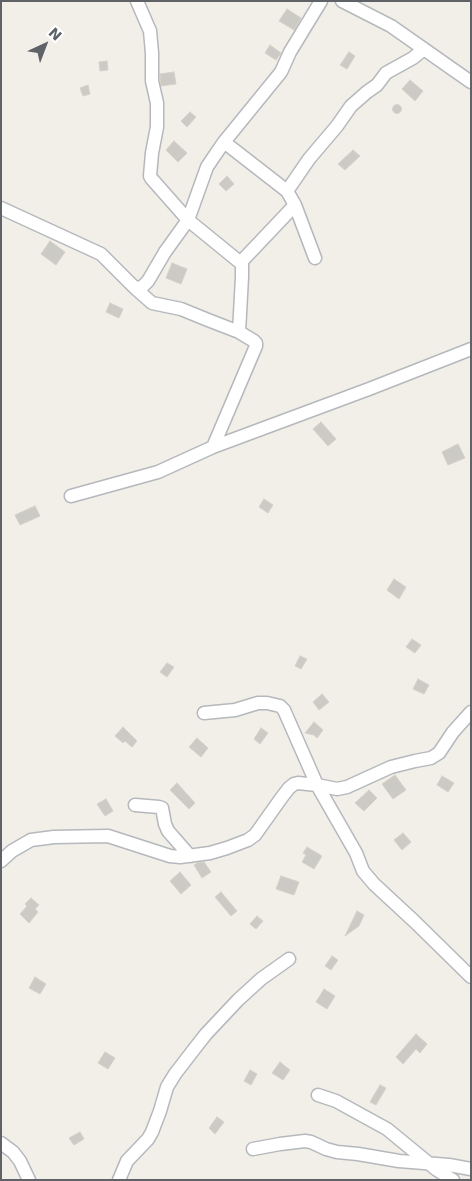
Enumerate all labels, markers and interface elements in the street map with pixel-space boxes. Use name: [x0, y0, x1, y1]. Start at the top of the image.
north arrow: [20, 20, 70, 70]
text: N: [45, 24, 65, 44]

